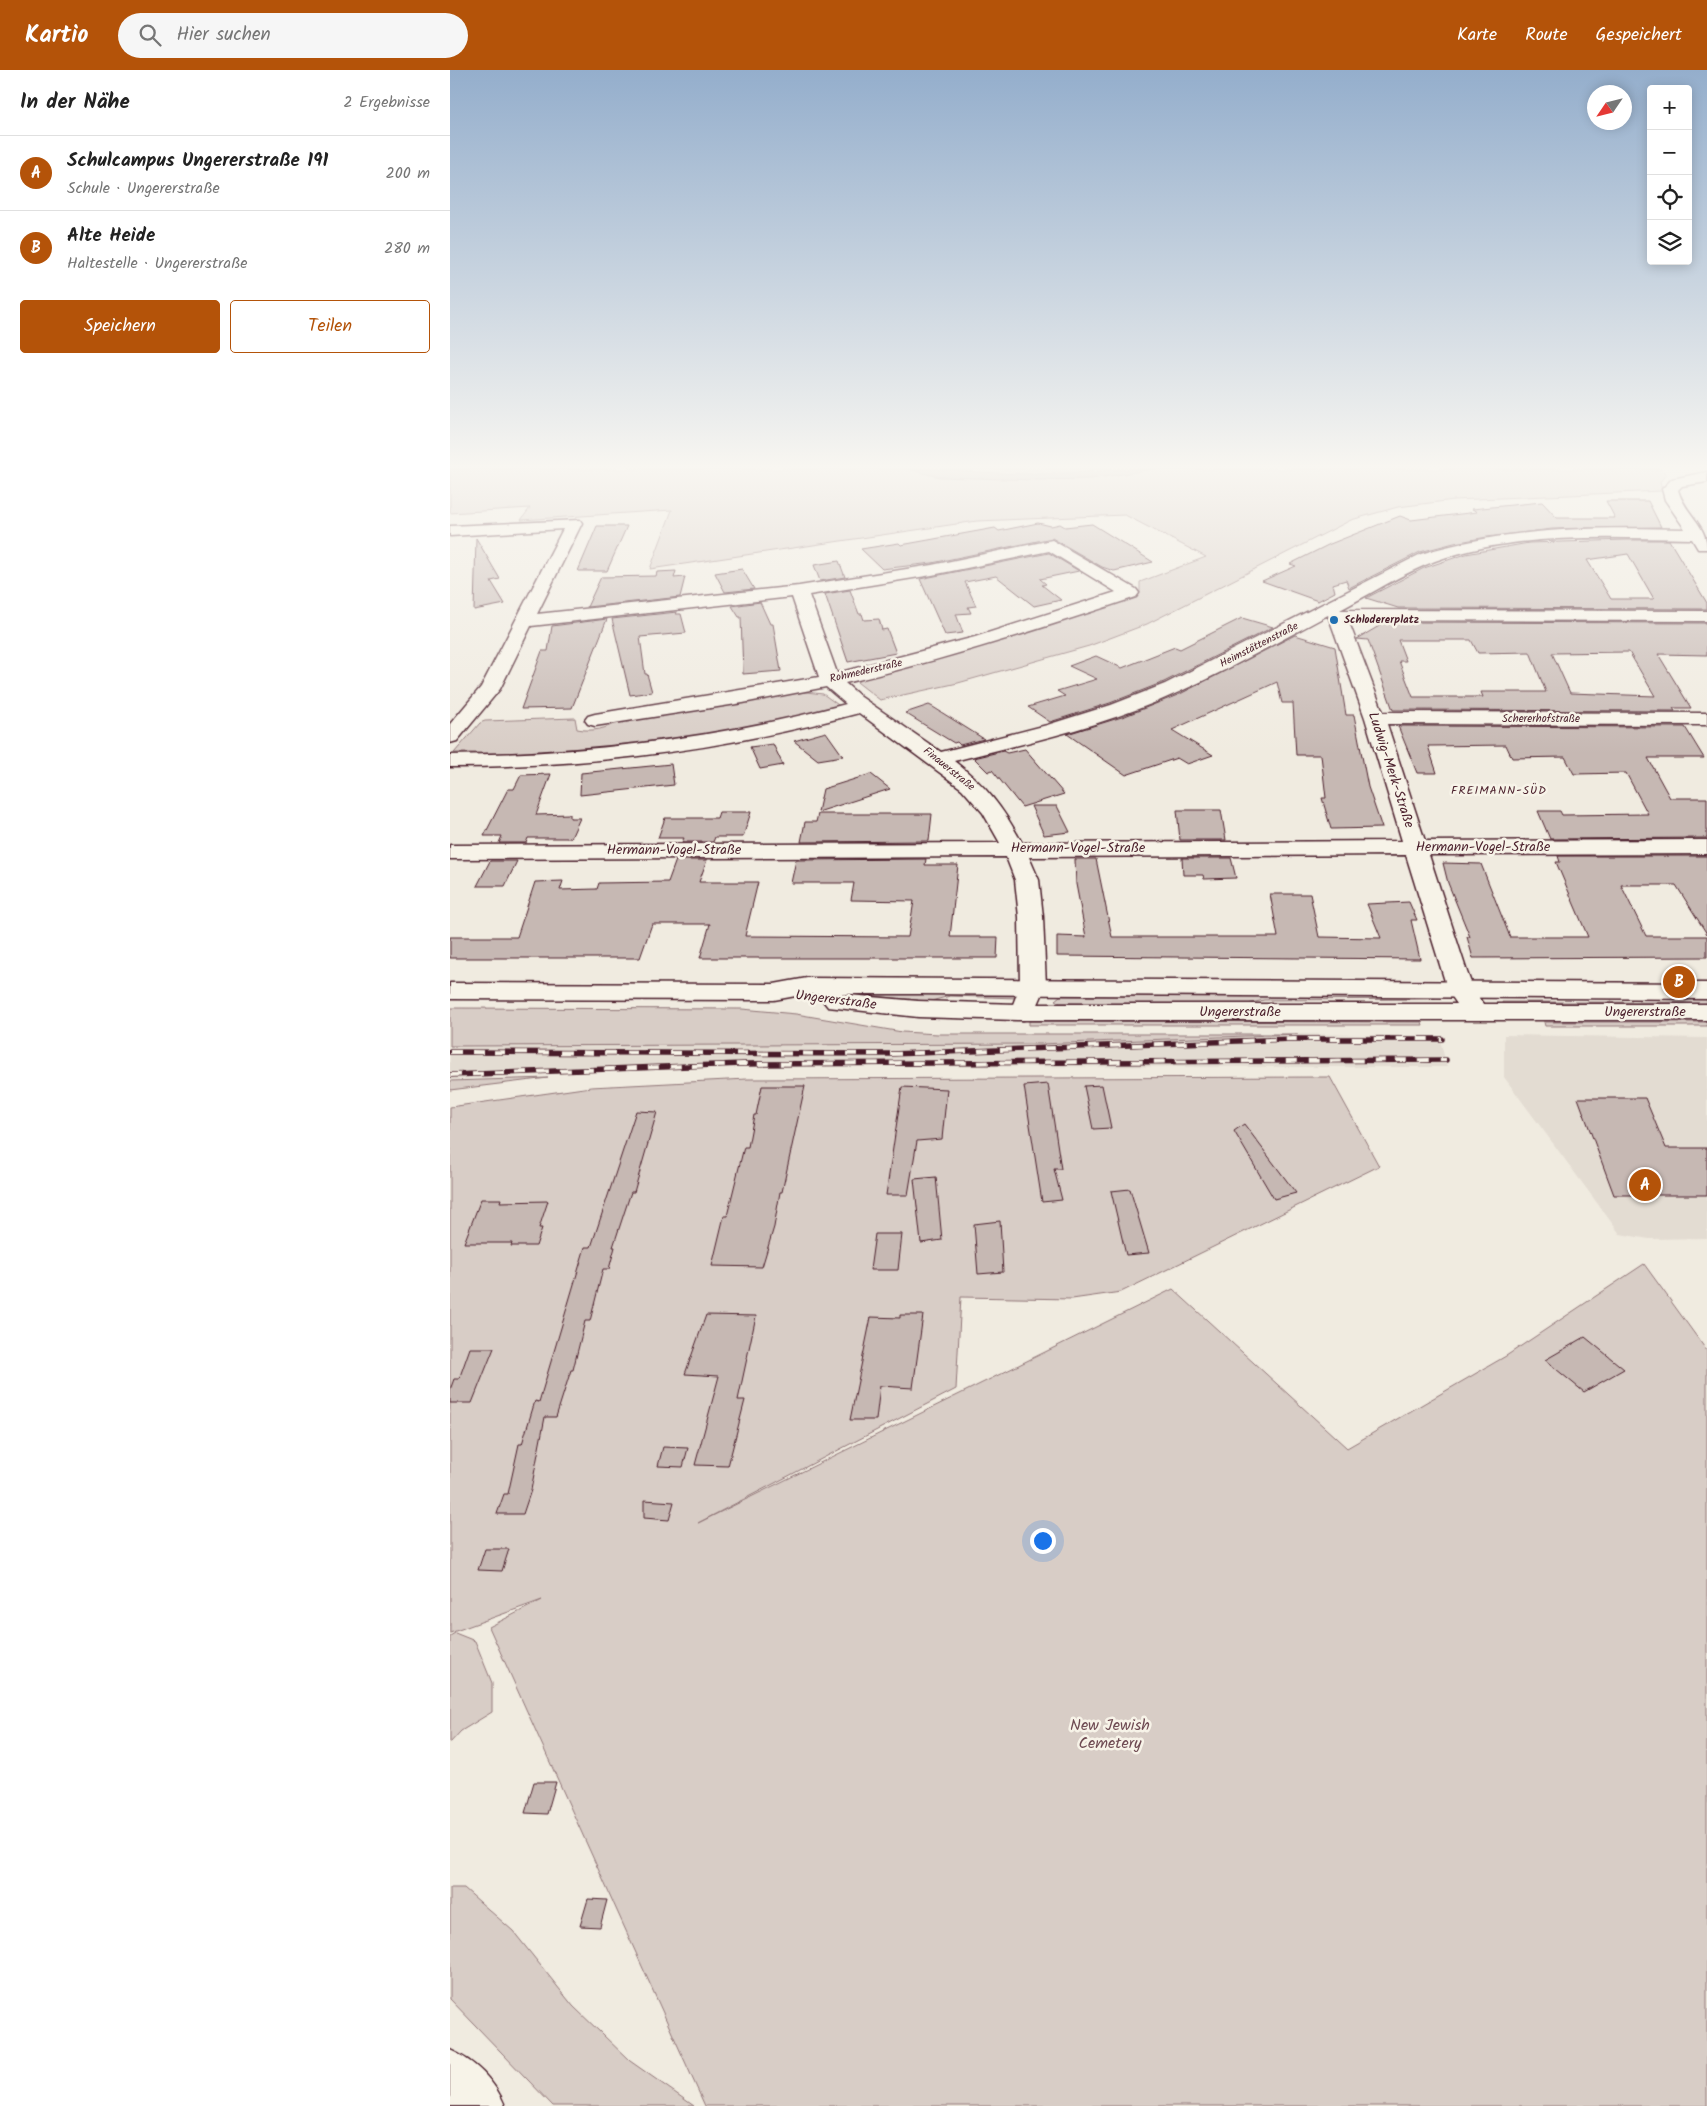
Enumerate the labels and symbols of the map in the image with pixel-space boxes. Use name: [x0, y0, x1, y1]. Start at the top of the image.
north arrow: [1587, 85, 1632, 130]
place label: Schlodererplatz: [1344, 611, 1419, 629]
marker: Schlodererplatz: [1328, 614, 1340, 626]
street label: Heimstättenstraße: [1216, 617, 1302, 673]
street label: Rohmederstraße: [828, 654, 904, 688]
street label: Ludwig-Merk-Straße: [1362, 709, 1420, 831]
street label: Schererhofstraße: [1502, 710, 1580, 728]
street label: Finauerstraße: [919, 742, 979, 796]
district label: FREIMANN-SÜD: [1451, 781, 1547, 800]
street label: Hermann-Vogel-Straße: [1416, 836, 1551, 858]
street label: Hermann-Vogel-Straße: [1011, 837, 1146, 859]
street label: Hermann-Vogel-Straße: [607, 839, 742, 861]
pin: B: [1663, 963, 1695, 1001]
street label: Ungererstraße: [794, 984, 878, 1016]
street label: Ungererstraße: [1199, 1001, 1281, 1023]
street label: Ungererstraße: [1604, 1001, 1686, 1023]
pin: A: [1629, 1166, 1661, 1204]
your location: [1030, 1528, 1056, 1554]
park label: New Jewish Cemetery: [1070, 1713, 1150, 1756]

